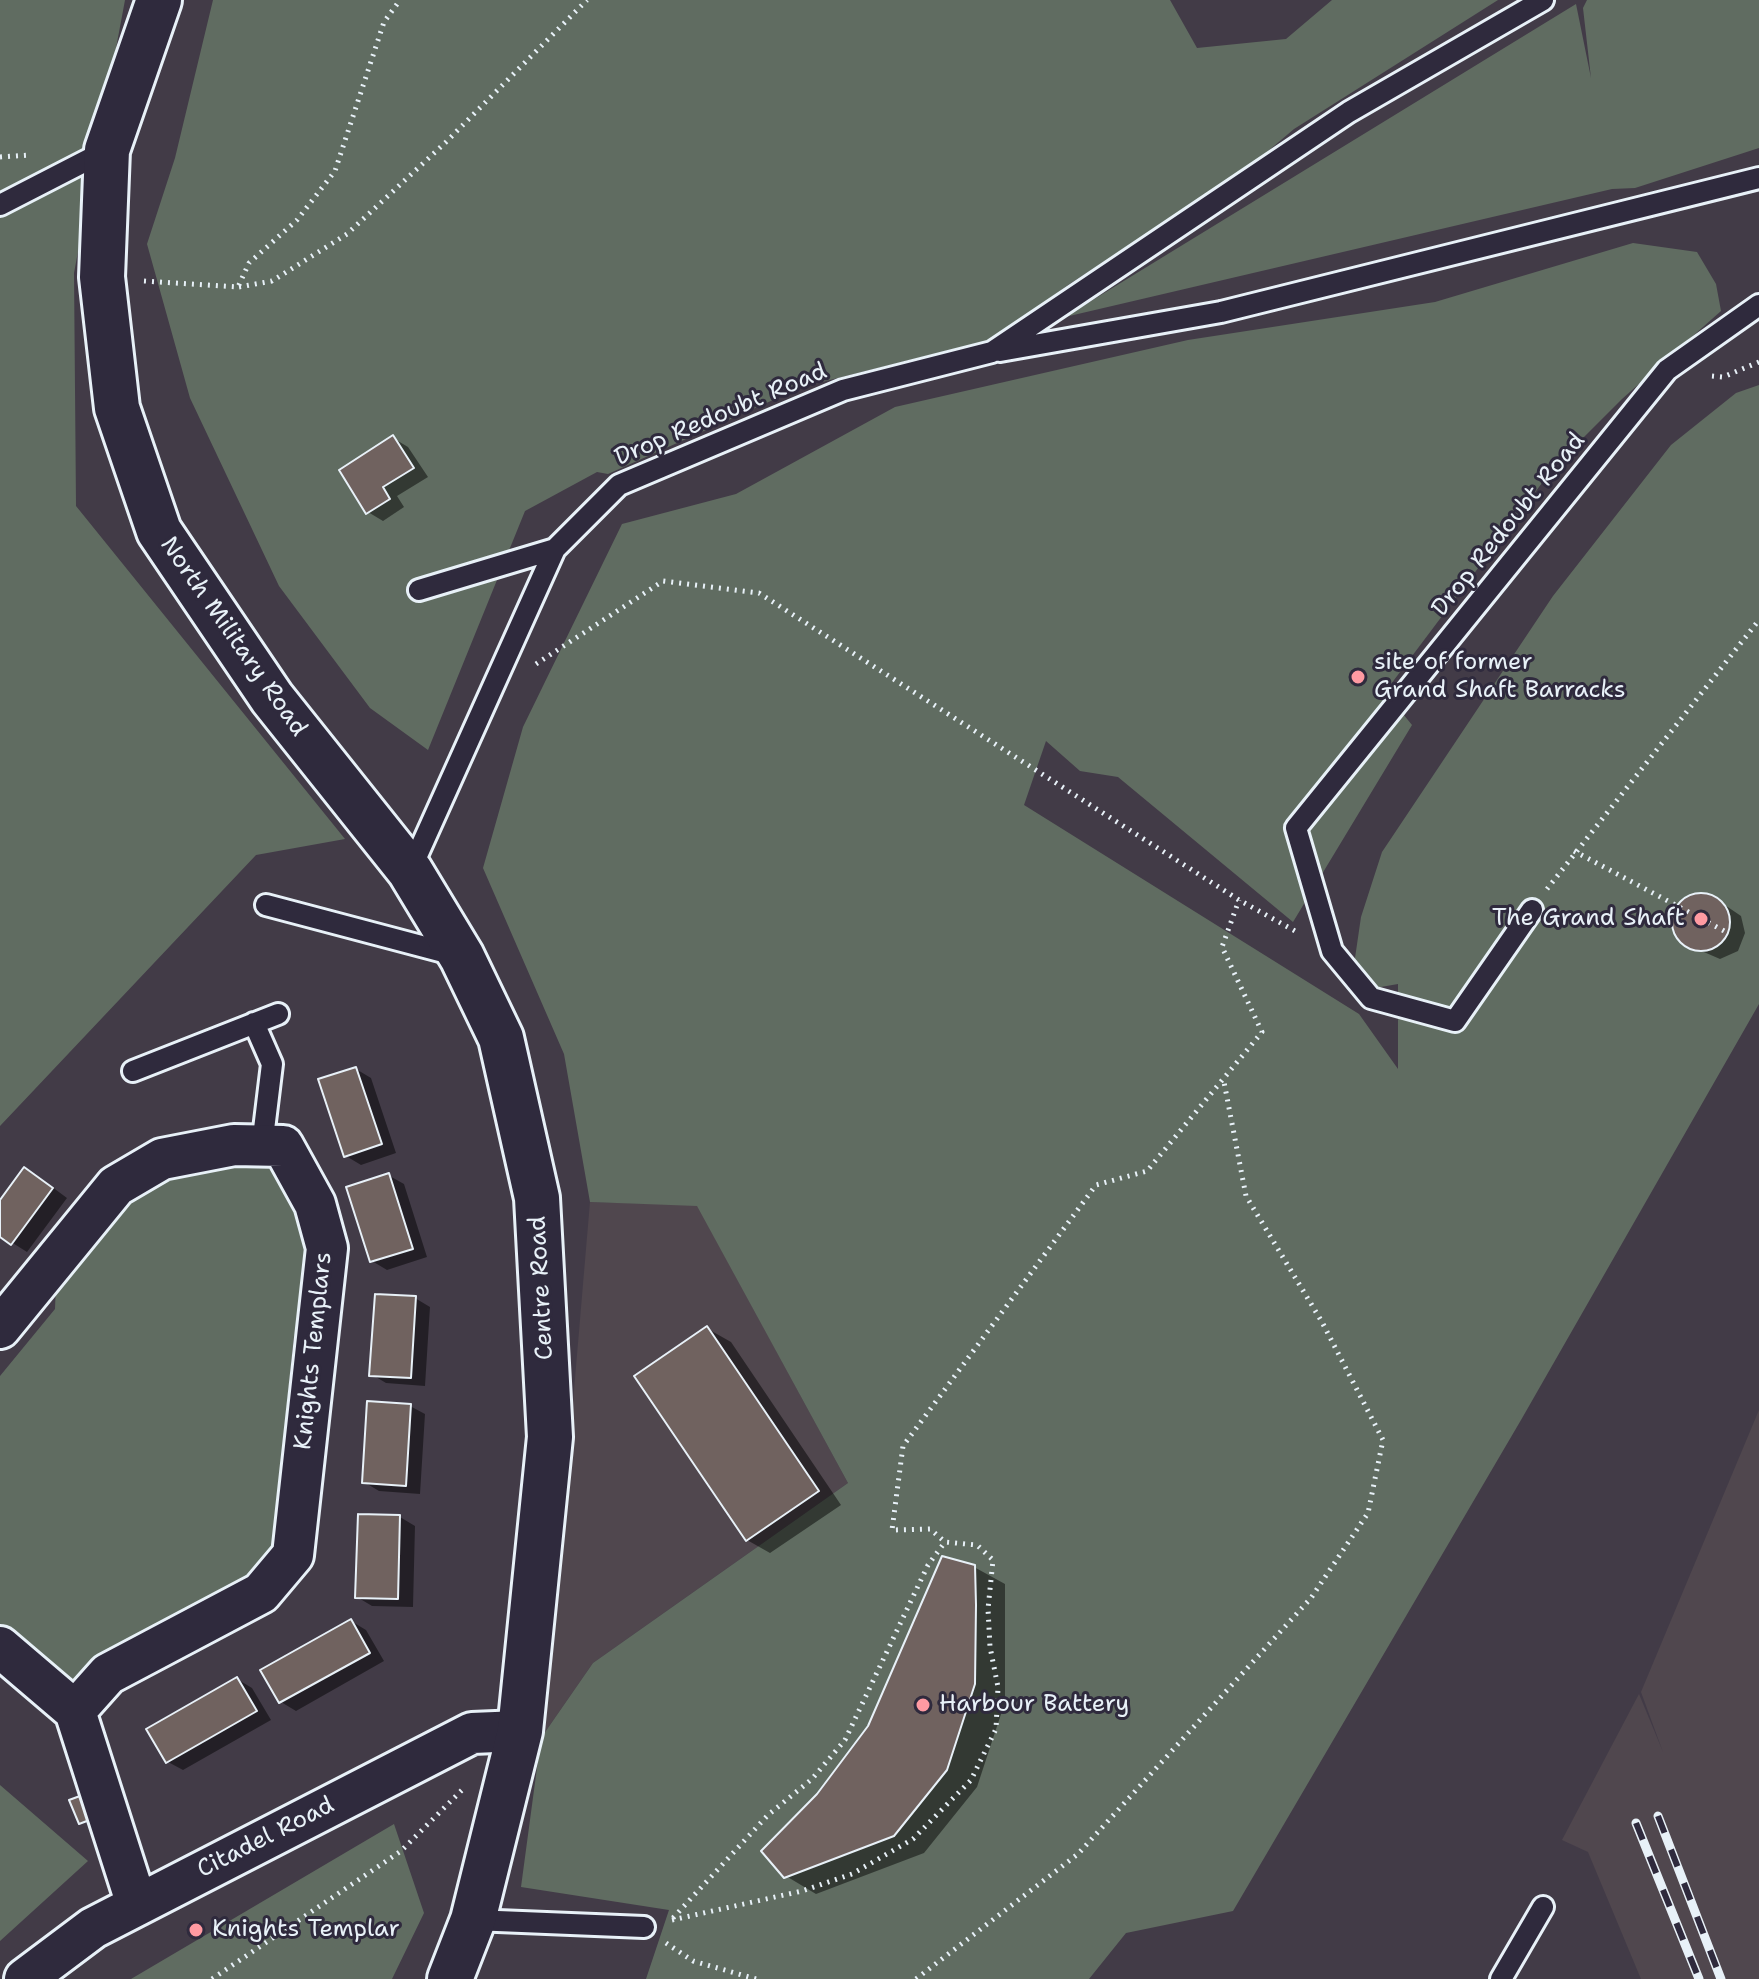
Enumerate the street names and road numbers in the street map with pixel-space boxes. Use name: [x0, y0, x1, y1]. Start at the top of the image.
street label: Drop Redoubt Road: [611, 357, 831, 473]
street label: Drop Redoubt Road: [1426, 427, 1592, 623]
street label: North Military Road: [153, 532, 313, 742]
street label: Centre Road: [524, 1215, 560, 1361]
street label: Knights Templars: [289, 1251, 339, 1451]
street label: Citadel Road: [193, 1791, 339, 1885]

